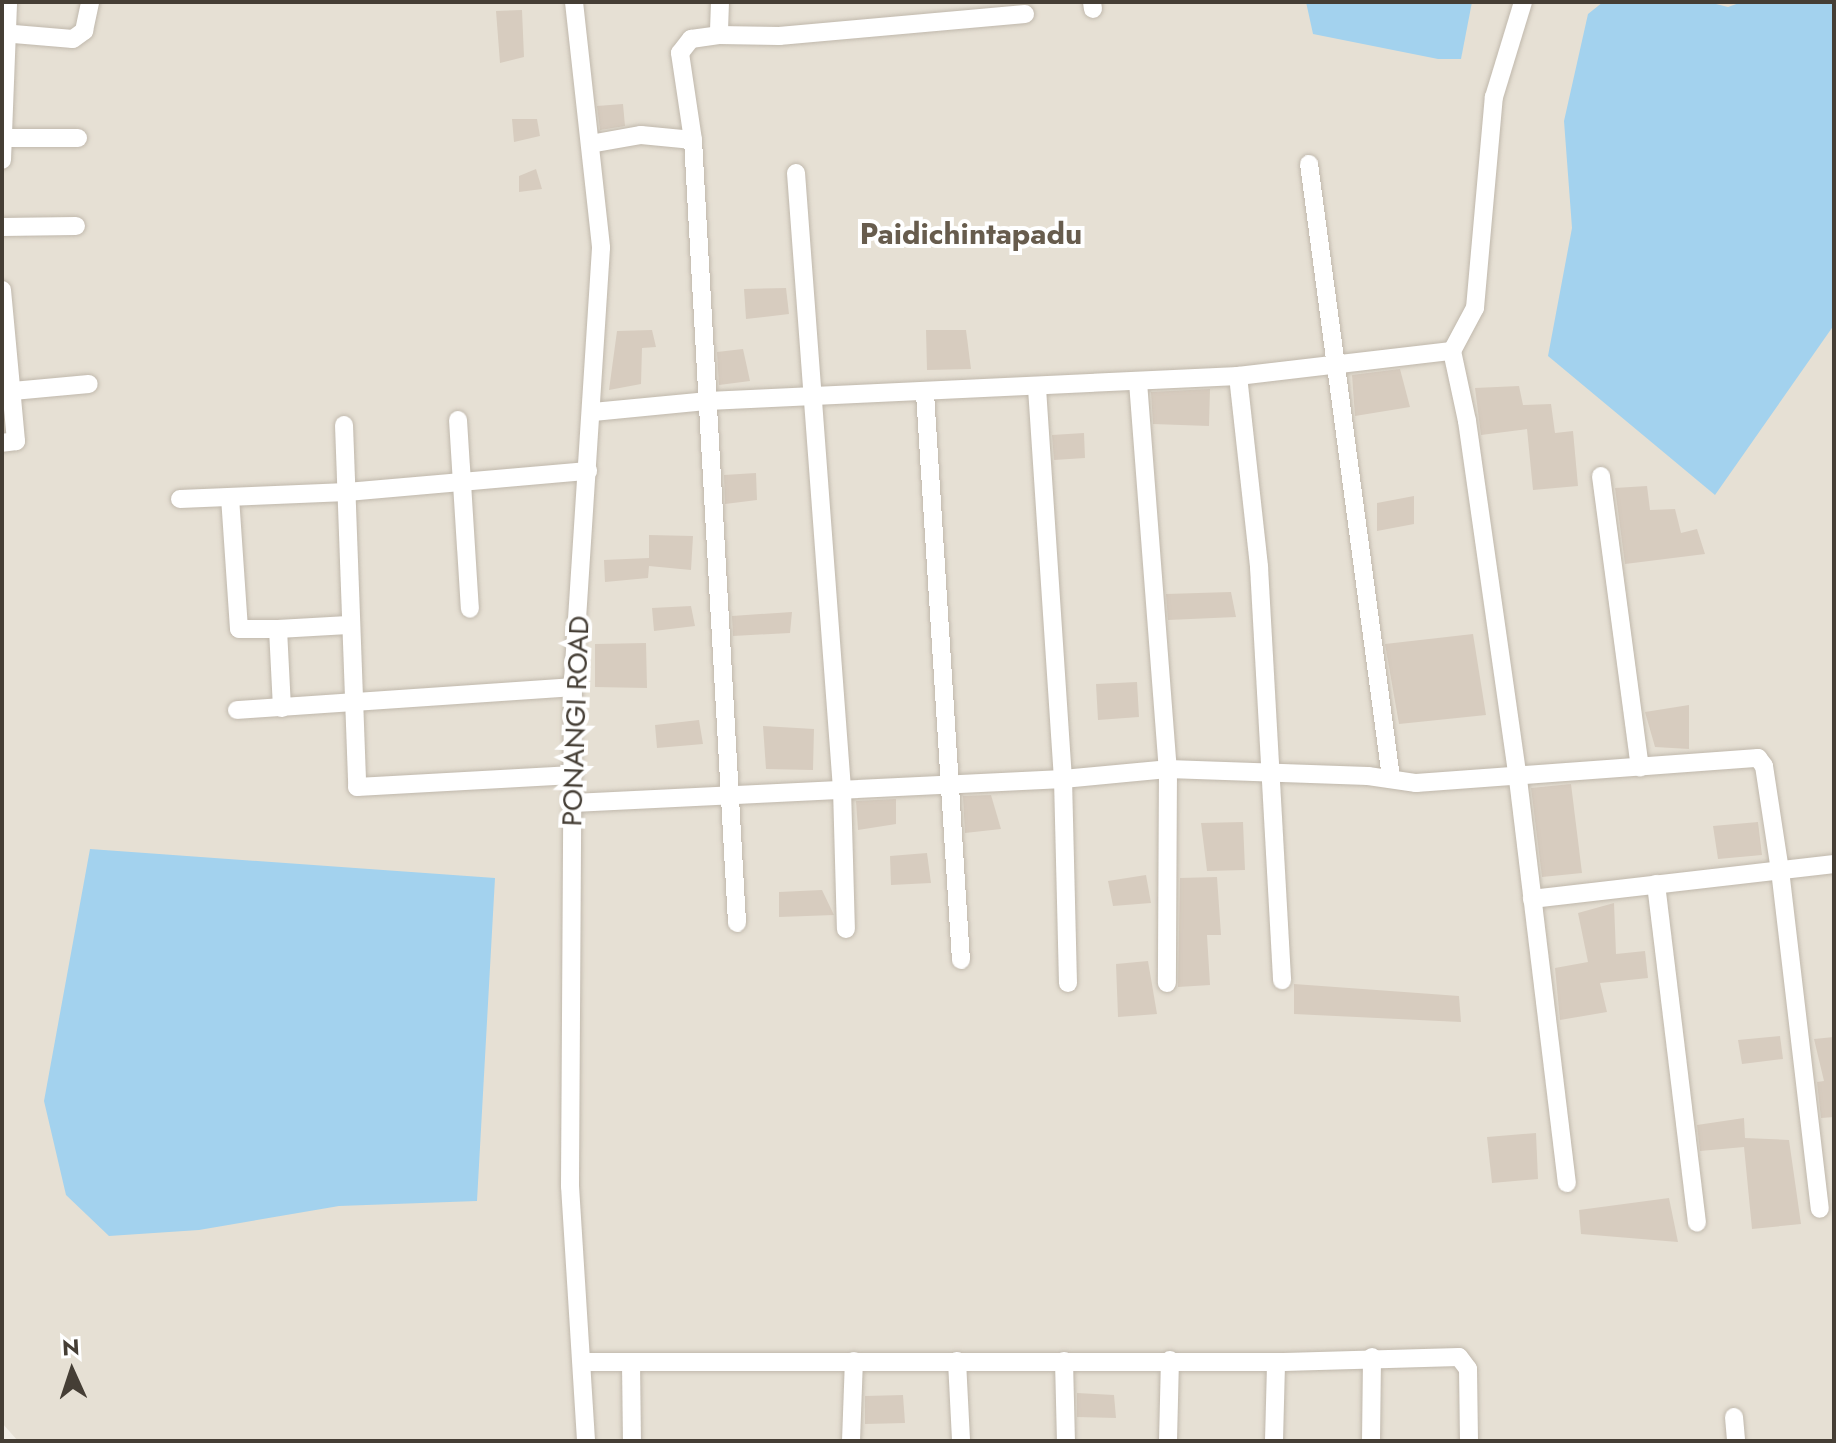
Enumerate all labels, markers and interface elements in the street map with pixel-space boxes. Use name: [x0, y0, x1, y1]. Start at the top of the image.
district label: Paidichintapadu: [860, 216, 1082, 252]
street label: PONANGI ROAD: [556, 615, 596, 827]
north arrow: [32, 1331, 112, 1411]
text: N: [61, 1331, 80, 1363]

